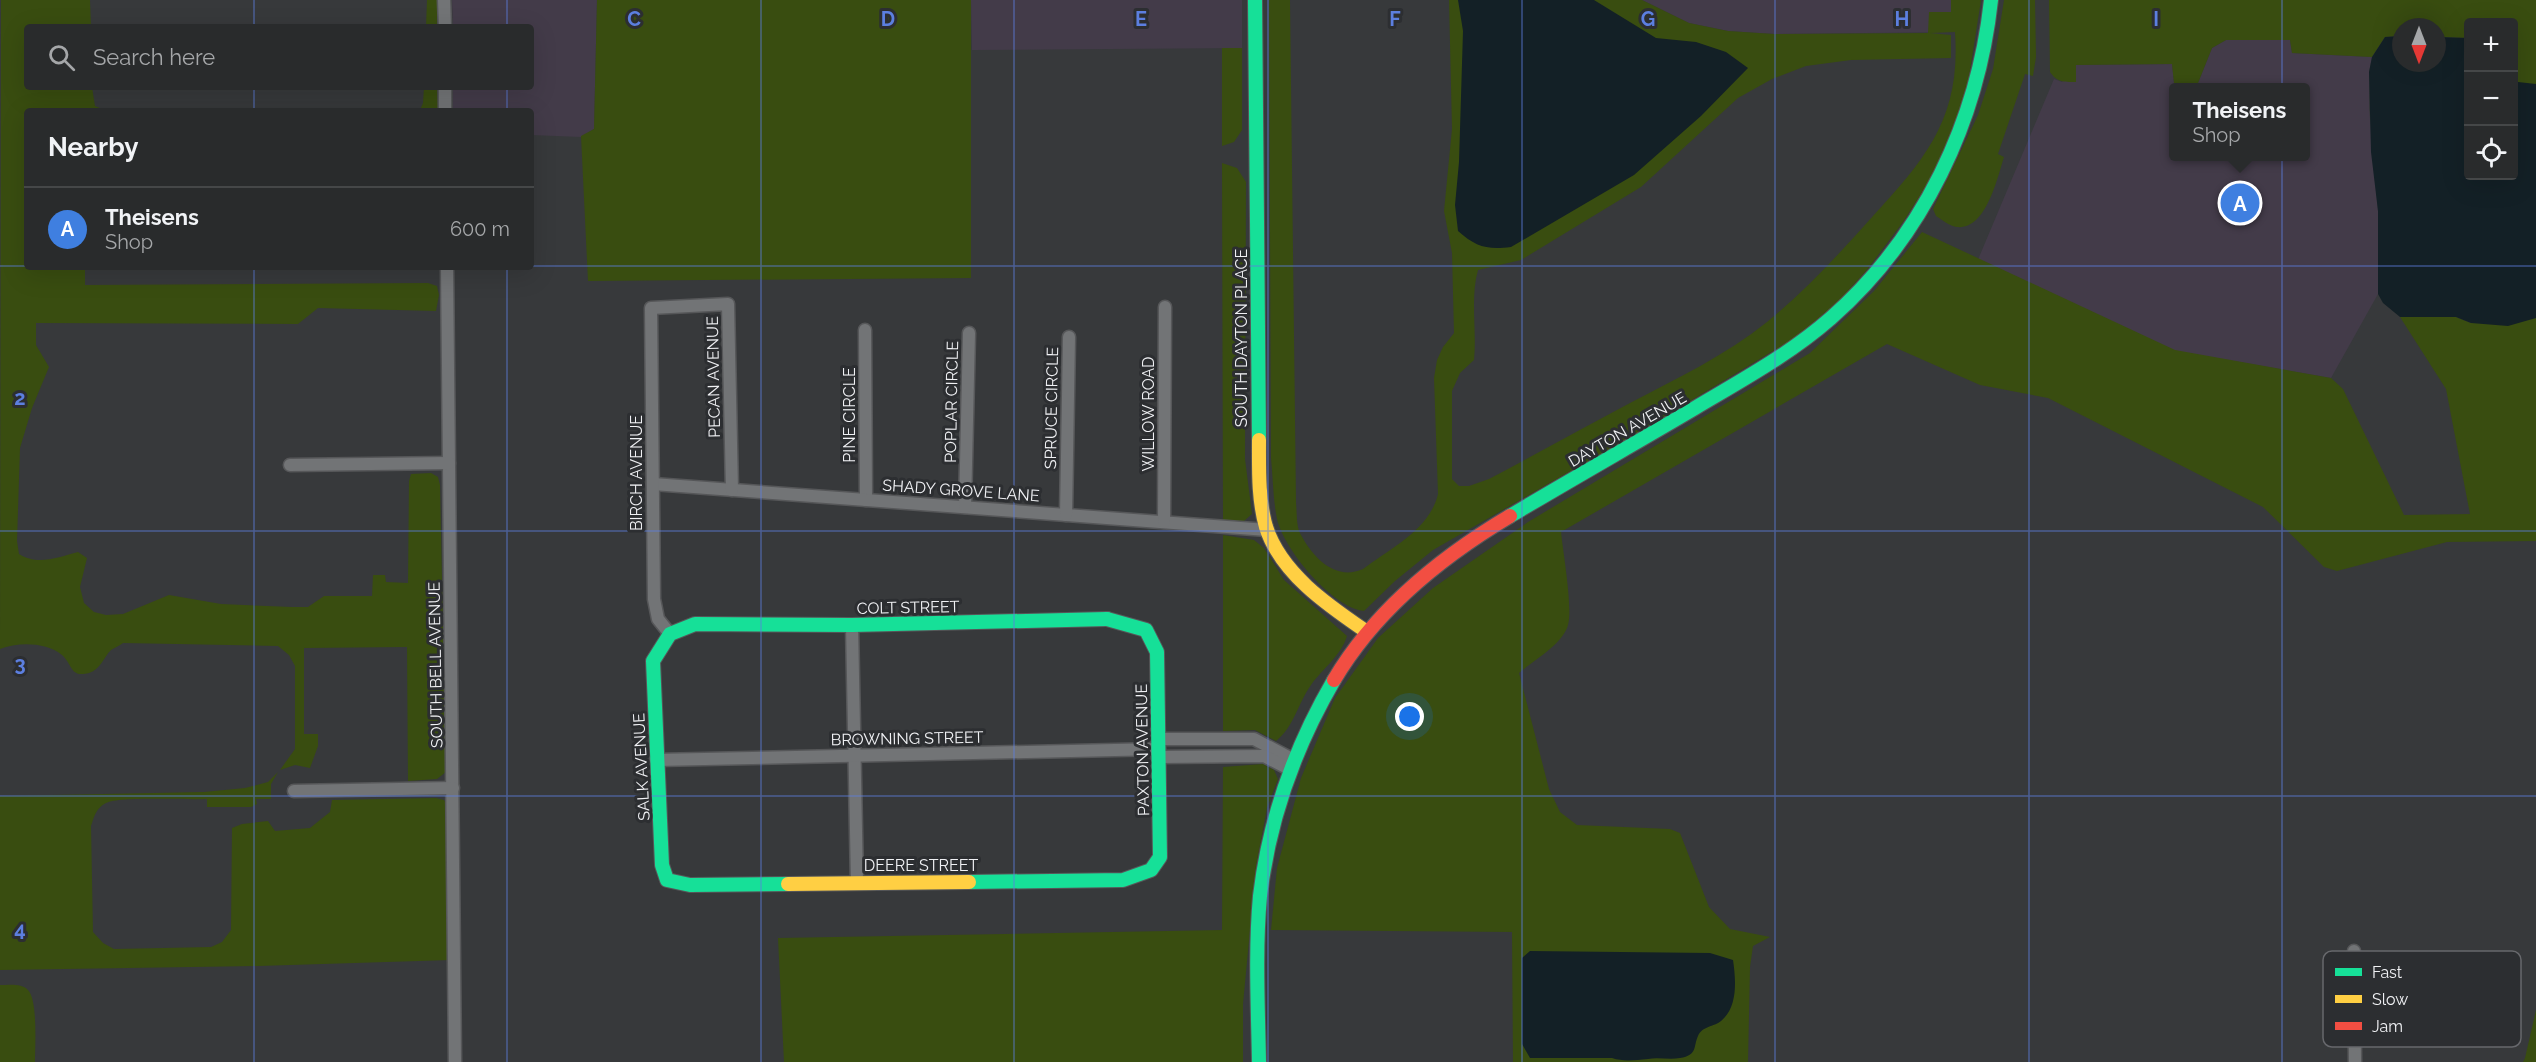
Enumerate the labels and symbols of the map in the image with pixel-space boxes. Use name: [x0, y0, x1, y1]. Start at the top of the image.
text: C: [627, 7, 641, 31]
text: D: [881, 7, 895, 31]
text: E: [1135, 7, 1147, 31]
text: F: [1389, 7, 1401, 31]
text: G: [1641, 7, 1655, 31]
text: H: [1895, 7, 1909, 31]
text: I: [2153, 7, 2159, 31]
north arrow: [2392, 18, 2446, 72]
pin: A: [2220, 180, 2260, 226]
street label: SOUTH DAYTON PLACE: [1232, 248, 1251, 427]
street label: PECAN AVENUE: [703, 316, 724, 438]
street label: POPLAR CIRCLE: [941, 341, 962, 463]
street label: SPRUCE CIRCLE: [1041, 346, 1062, 469]
street label: WILLOW ROAD: [1139, 356, 1158, 472]
street label: PINE CIRCLE: [840, 367, 859, 463]
text: 2: [14, 386, 26, 410]
street label: DAYTON AVENUE: [1565, 388, 1690, 471]
street label: BIRCH AVENUE: [627, 415, 646, 531]
street label: SHADY GROVE LANE: [882, 476, 1040, 505]
street label: SOUTH BELL AVENUE: [425, 581, 446, 748]
street label: COLT STREET: [856, 597, 960, 618]
text: 3: [14, 652, 26, 676]
street label: PAXTON AVENUE: [1132, 684, 1153, 816]
your location: [1395, 702, 1424, 731]
street label: SALK AVENUE: [629, 712, 654, 821]
street label: BROWNING STREET: [830, 728, 984, 749]
street label: DEERE STREET: [864, 856, 978, 875]
text: 4: [14, 917, 26, 941]
legend: [2323, 951, 2521, 1047]
text: Fast: [2372, 963, 2403, 982]
text: Slow: [2372, 990, 2408, 1009]
text: Jam: [2372, 1017, 2403, 1036]

